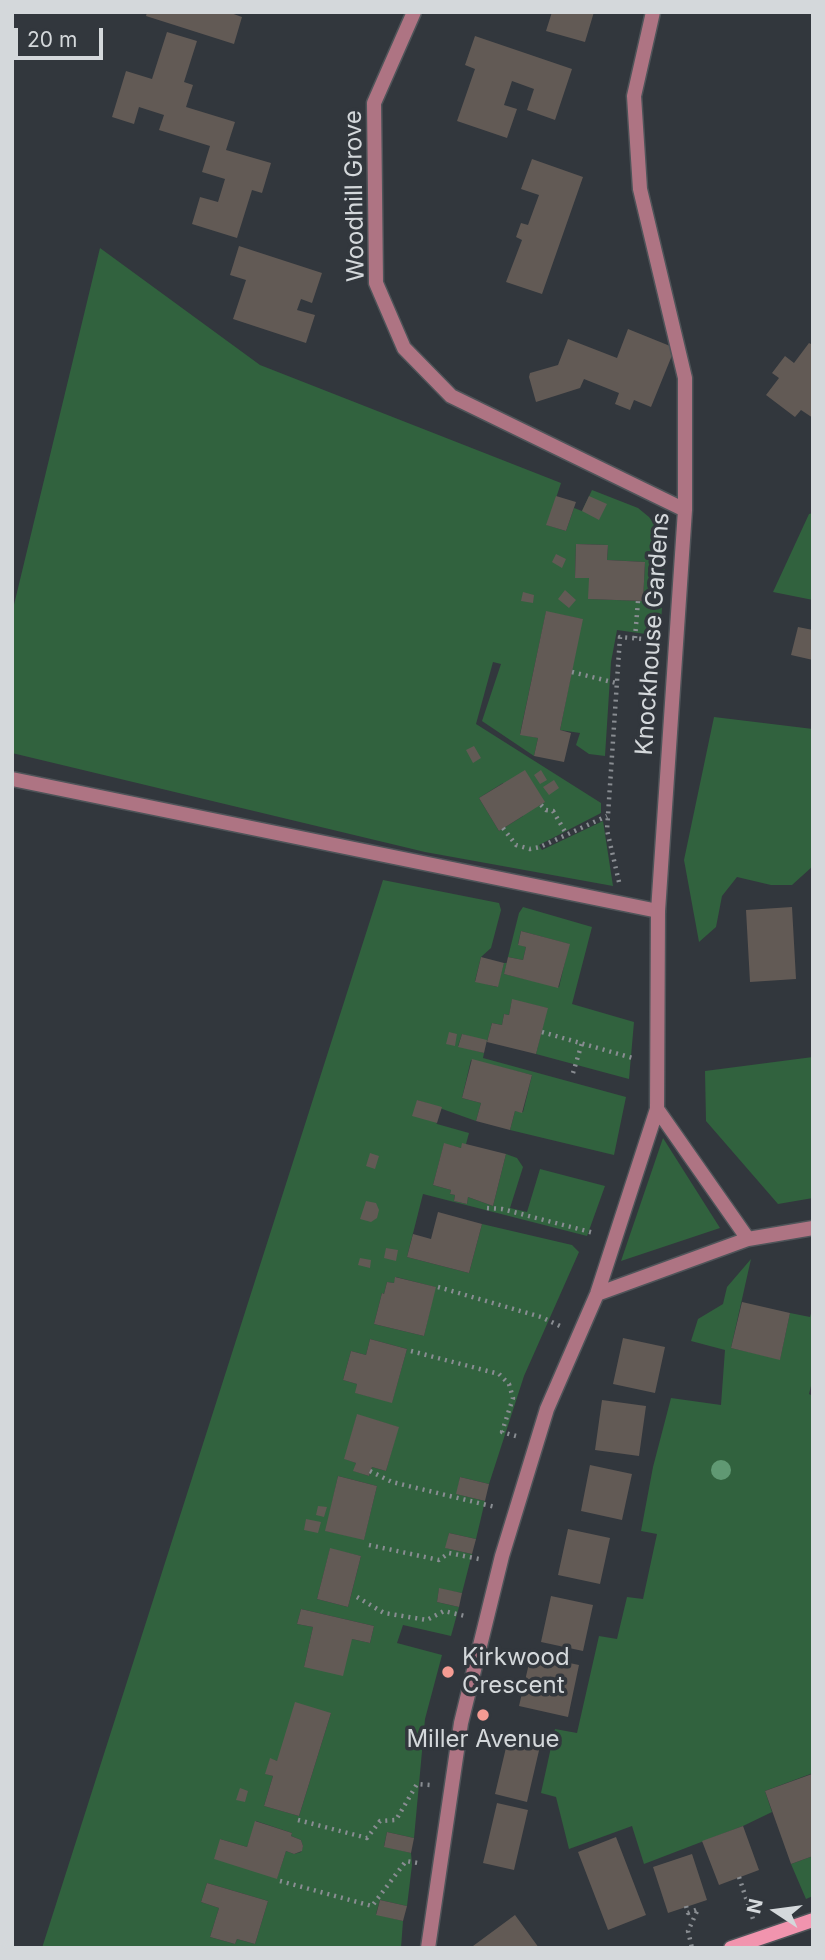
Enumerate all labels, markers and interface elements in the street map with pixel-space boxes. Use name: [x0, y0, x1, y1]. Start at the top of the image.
scale bar: [18, 14, 107, 58]
text: 20 m: [27, 27, 77, 52]
street label: Woodhill Grove: [339, 110, 371, 282]
street label: Knockhouse Gardens: [630, 512, 676, 756]
place label: Kirkwood Crescent: [462, 1644, 570, 1700]
marker: Kirkwood Crescent: [440, 1664, 456, 1680]
marker: Miller Avenue: [475, 1707, 491, 1723]
place label: Miller Avenue: [406, 1726, 560, 1754]
north arrow: [741, 1876, 811, 1946]
text: N: [742, 1897, 768, 1916]

